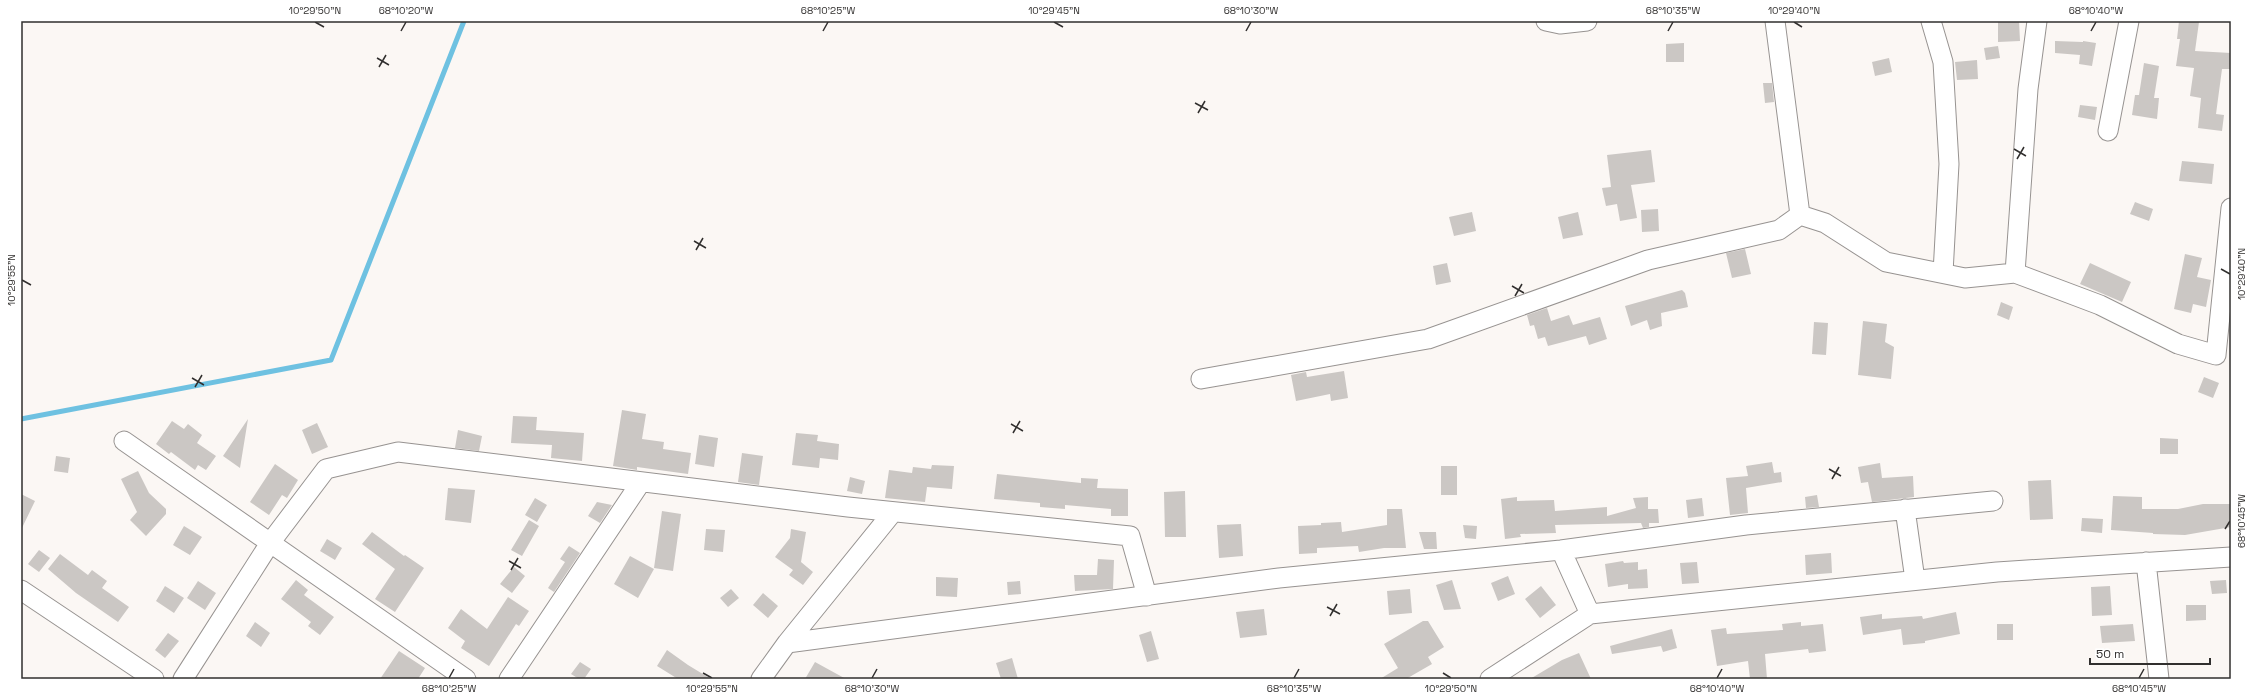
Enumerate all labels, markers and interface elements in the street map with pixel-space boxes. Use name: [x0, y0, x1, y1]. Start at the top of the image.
text: 10°29'50"N: [289, 4, 341, 17]
text: 68°10'20"W: [379, 4, 434, 17]
text: 68°10'25"W: [801, 4, 855, 17]
text: 10°29'45"N: [1028, 4, 1080, 17]
text: 68°10'30"W: [1224, 4, 1279, 17]
text: 68°10'35"W: [1646, 4, 1700, 17]
text: 10°29'40"N: [1768, 4, 1820, 17]
text: 68°10'40"W: [2069, 4, 2124, 17]
text: 10°29'40"N: [2235, 248, 2248, 300]
text: 10°29'55"N: [5, 254, 18, 306]
text: 68°10'45"W: [2235, 494, 2248, 548]
scale bar: [2090, 640, 2210, 666]
text: 50 m: [2096, 646, 2124, 662]
text: 68°10'25"W: [422, 682, 476, 695]
text: 10°29'55"N: [686, 682, 738, 695]
text: 68°10'30"W: [845, 682, 900, 695]
text: 68°10'35"W: [1267, 682, 1321, 695]
text: 10°29'50"N: [1425, 682, 1477, 695]
text: 68°10'40"W: [1690, 682, 1745, 695]
text: 68°10'45"W: [2112, 682, 2166, 695]

